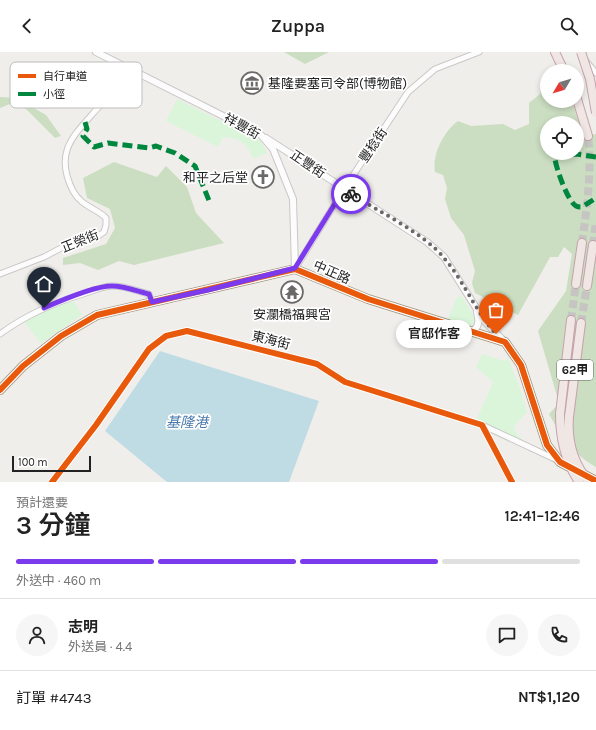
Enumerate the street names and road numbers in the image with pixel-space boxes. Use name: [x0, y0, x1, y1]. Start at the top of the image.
street label: 祥豐街: [221, 110, 263, 142]
street label: 豐稔街: [356, 125, 390, 165]
street label: 正豐街: [288, 147, 328, 181]
street label: 正榮街: [59, 227, 101, 255]
street label: 中正路: [311, 257, 353, 287]
street label: 東海街: [250, 328, 292, 352]
road number: 62甲: [557, 360, 593, 380]

